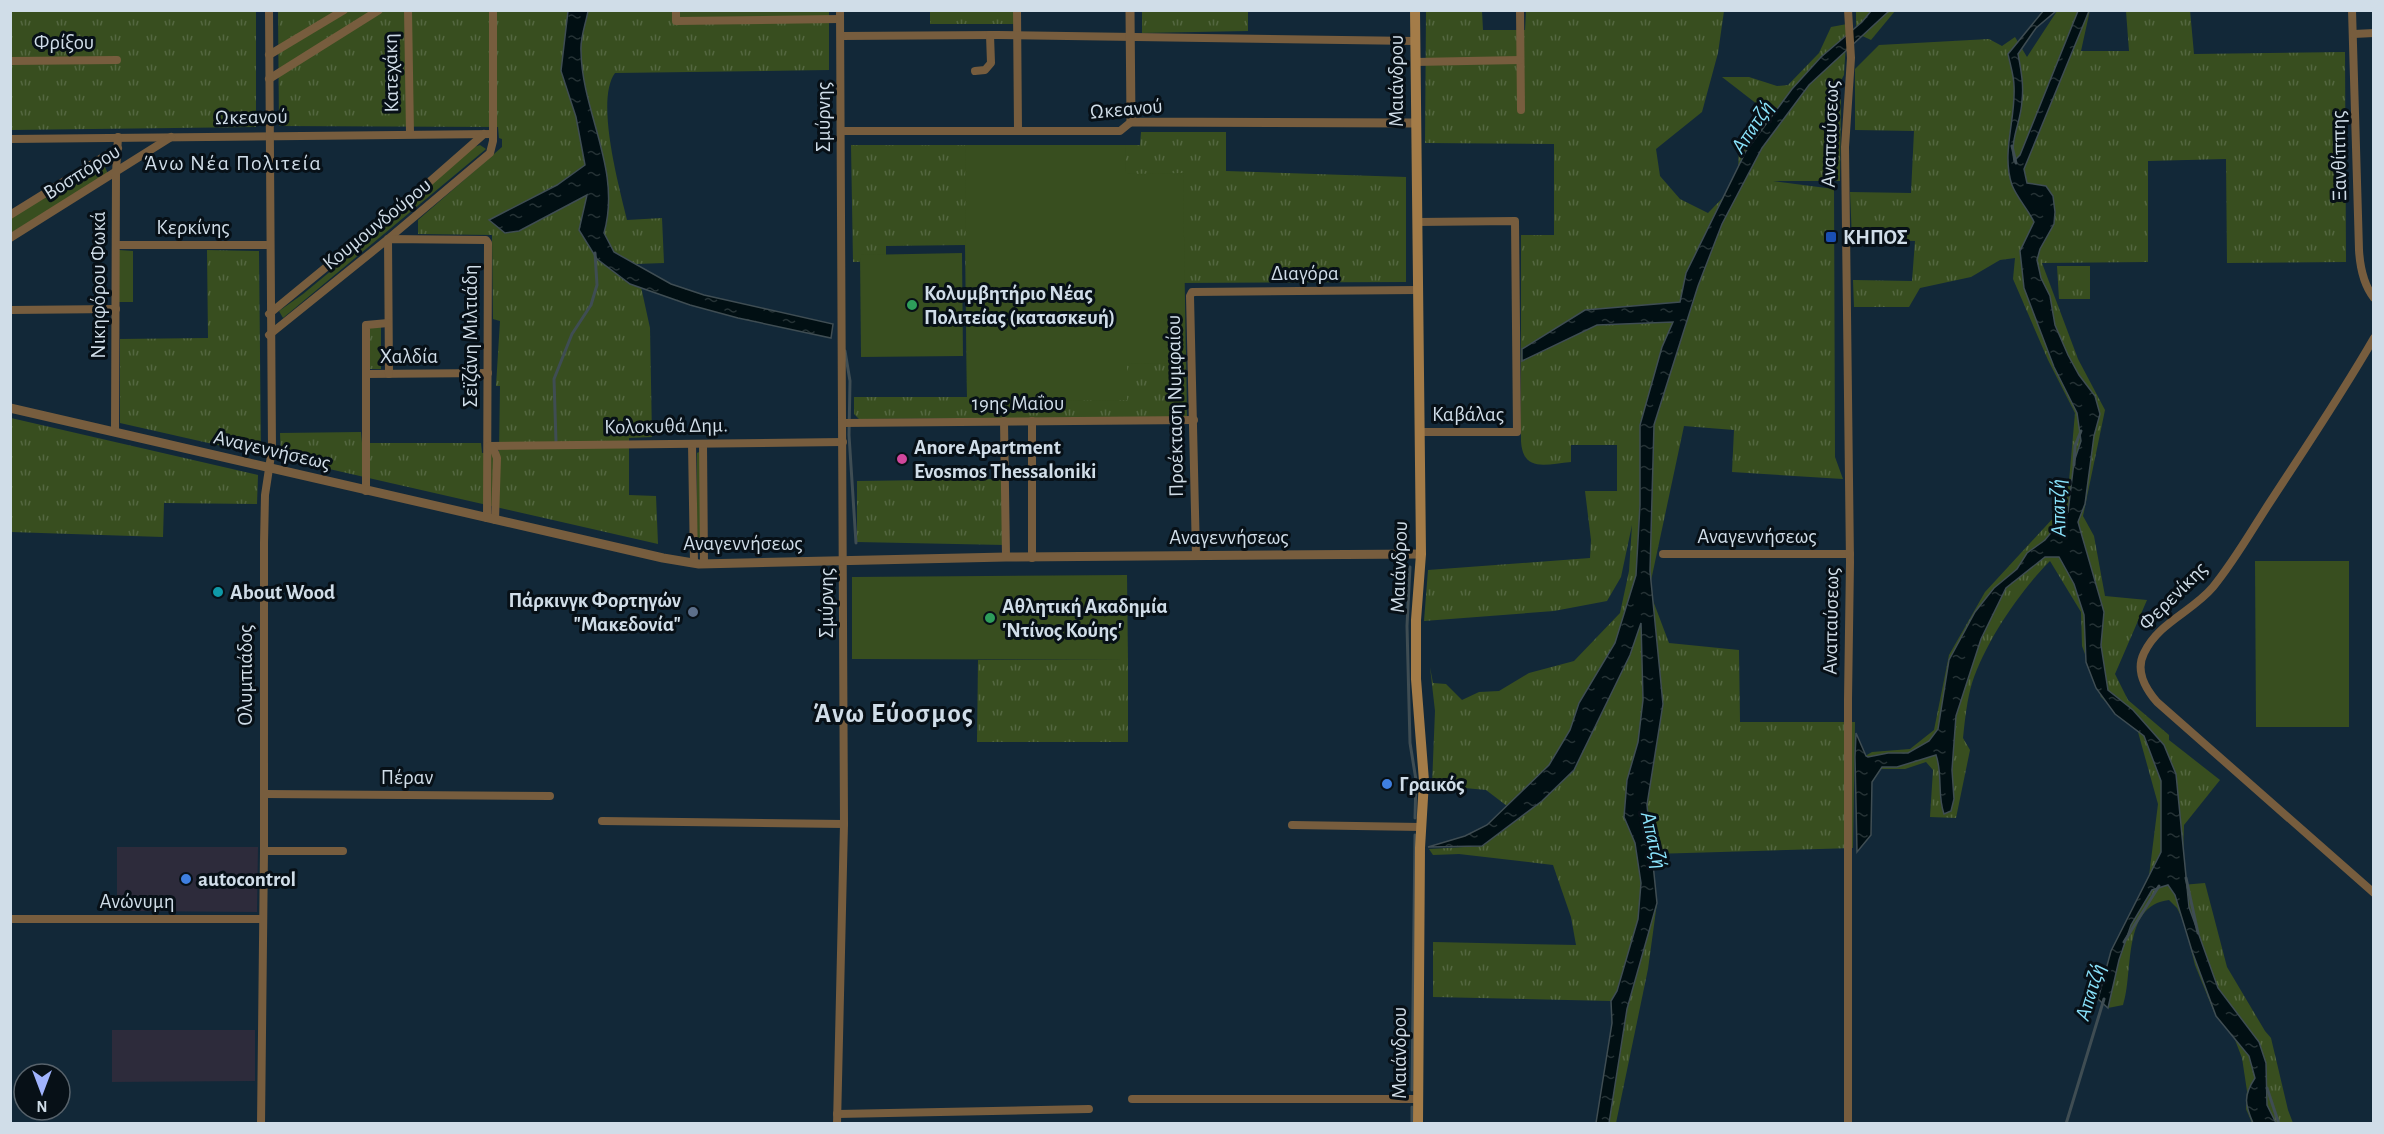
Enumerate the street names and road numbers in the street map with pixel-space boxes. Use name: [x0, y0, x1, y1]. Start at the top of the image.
street label: Φρίξου: [34, 32, 94, 54]
street label: Κατεχάκη: [380, 33, 402, 113]
street label: Μαιάνδρου: [1386, 35, 1407, 127]
street label: Αναπαύσεως: [1818, 80, 1842, 188]
street label: Σμύρνης: [813, 82, 834, 152]
street label: Ωκεανού: [1089, 95, 1163, 123]
street label: Ωκεανού: [214, 106, 288, 128]
street label: Ξανθίππης: [2328, 110, 2350, 202]
street label: Βοσπόρου: [40, 140, 124, 204]
street label: Κουμουνδούρου: [319, 174, 435, 274]
street label: Νικηφόρου Φωκά: [88, 211, 109, 359]
street label: Κερκίνης: [156, 217, 230, 238]
street label: Διαγόρα: [1271, 263, 1339, 284]
street label: Σεϊζάνη Μιλτιάδη: [460, 264, 481, 408]
street label: Προέκταση Νυμφαίου: [1163, 315, 1187, 497]
street label: Χαλδία: [380, 346, 438, 367]
street label: 19ης Μαΐου: [972, 393, 1064, 414]
street label: Καβάλας: [1432, 404, 1504, 425]
street label: Κολοκυθά Δημ.: [604, 414, 728, 438]
street label: Αναγεννήσεως: [211, 426, 333, 474]
street label: Μαιάνδρου: [1387, 521, 1411, 613]
street label: Αναγεννήσεως: [1697, 526, 1817, 547]
street label: Αναγεννήσεως: [1169, 527, 1289, 548]
street label: Αναγεννήσεως: [683, 533, 803, 554]
street label: Φερενίκης: [2135, 558, 2211, 634]
street label: Αναπαύσεως: [1820, 567, 1842, 675]
street label: Σμύρνης: [816, 568, 837, 638]
street label: Ολυμπιάδος: [235, 624, 256, 726]
street label: Πέραν: [381, 767, 433, 788]
street label: Ανώνυμη: [99, 891, 175, 912]
street label: Μαιάνδρου: [1389, 1007, 1410, 1099]

